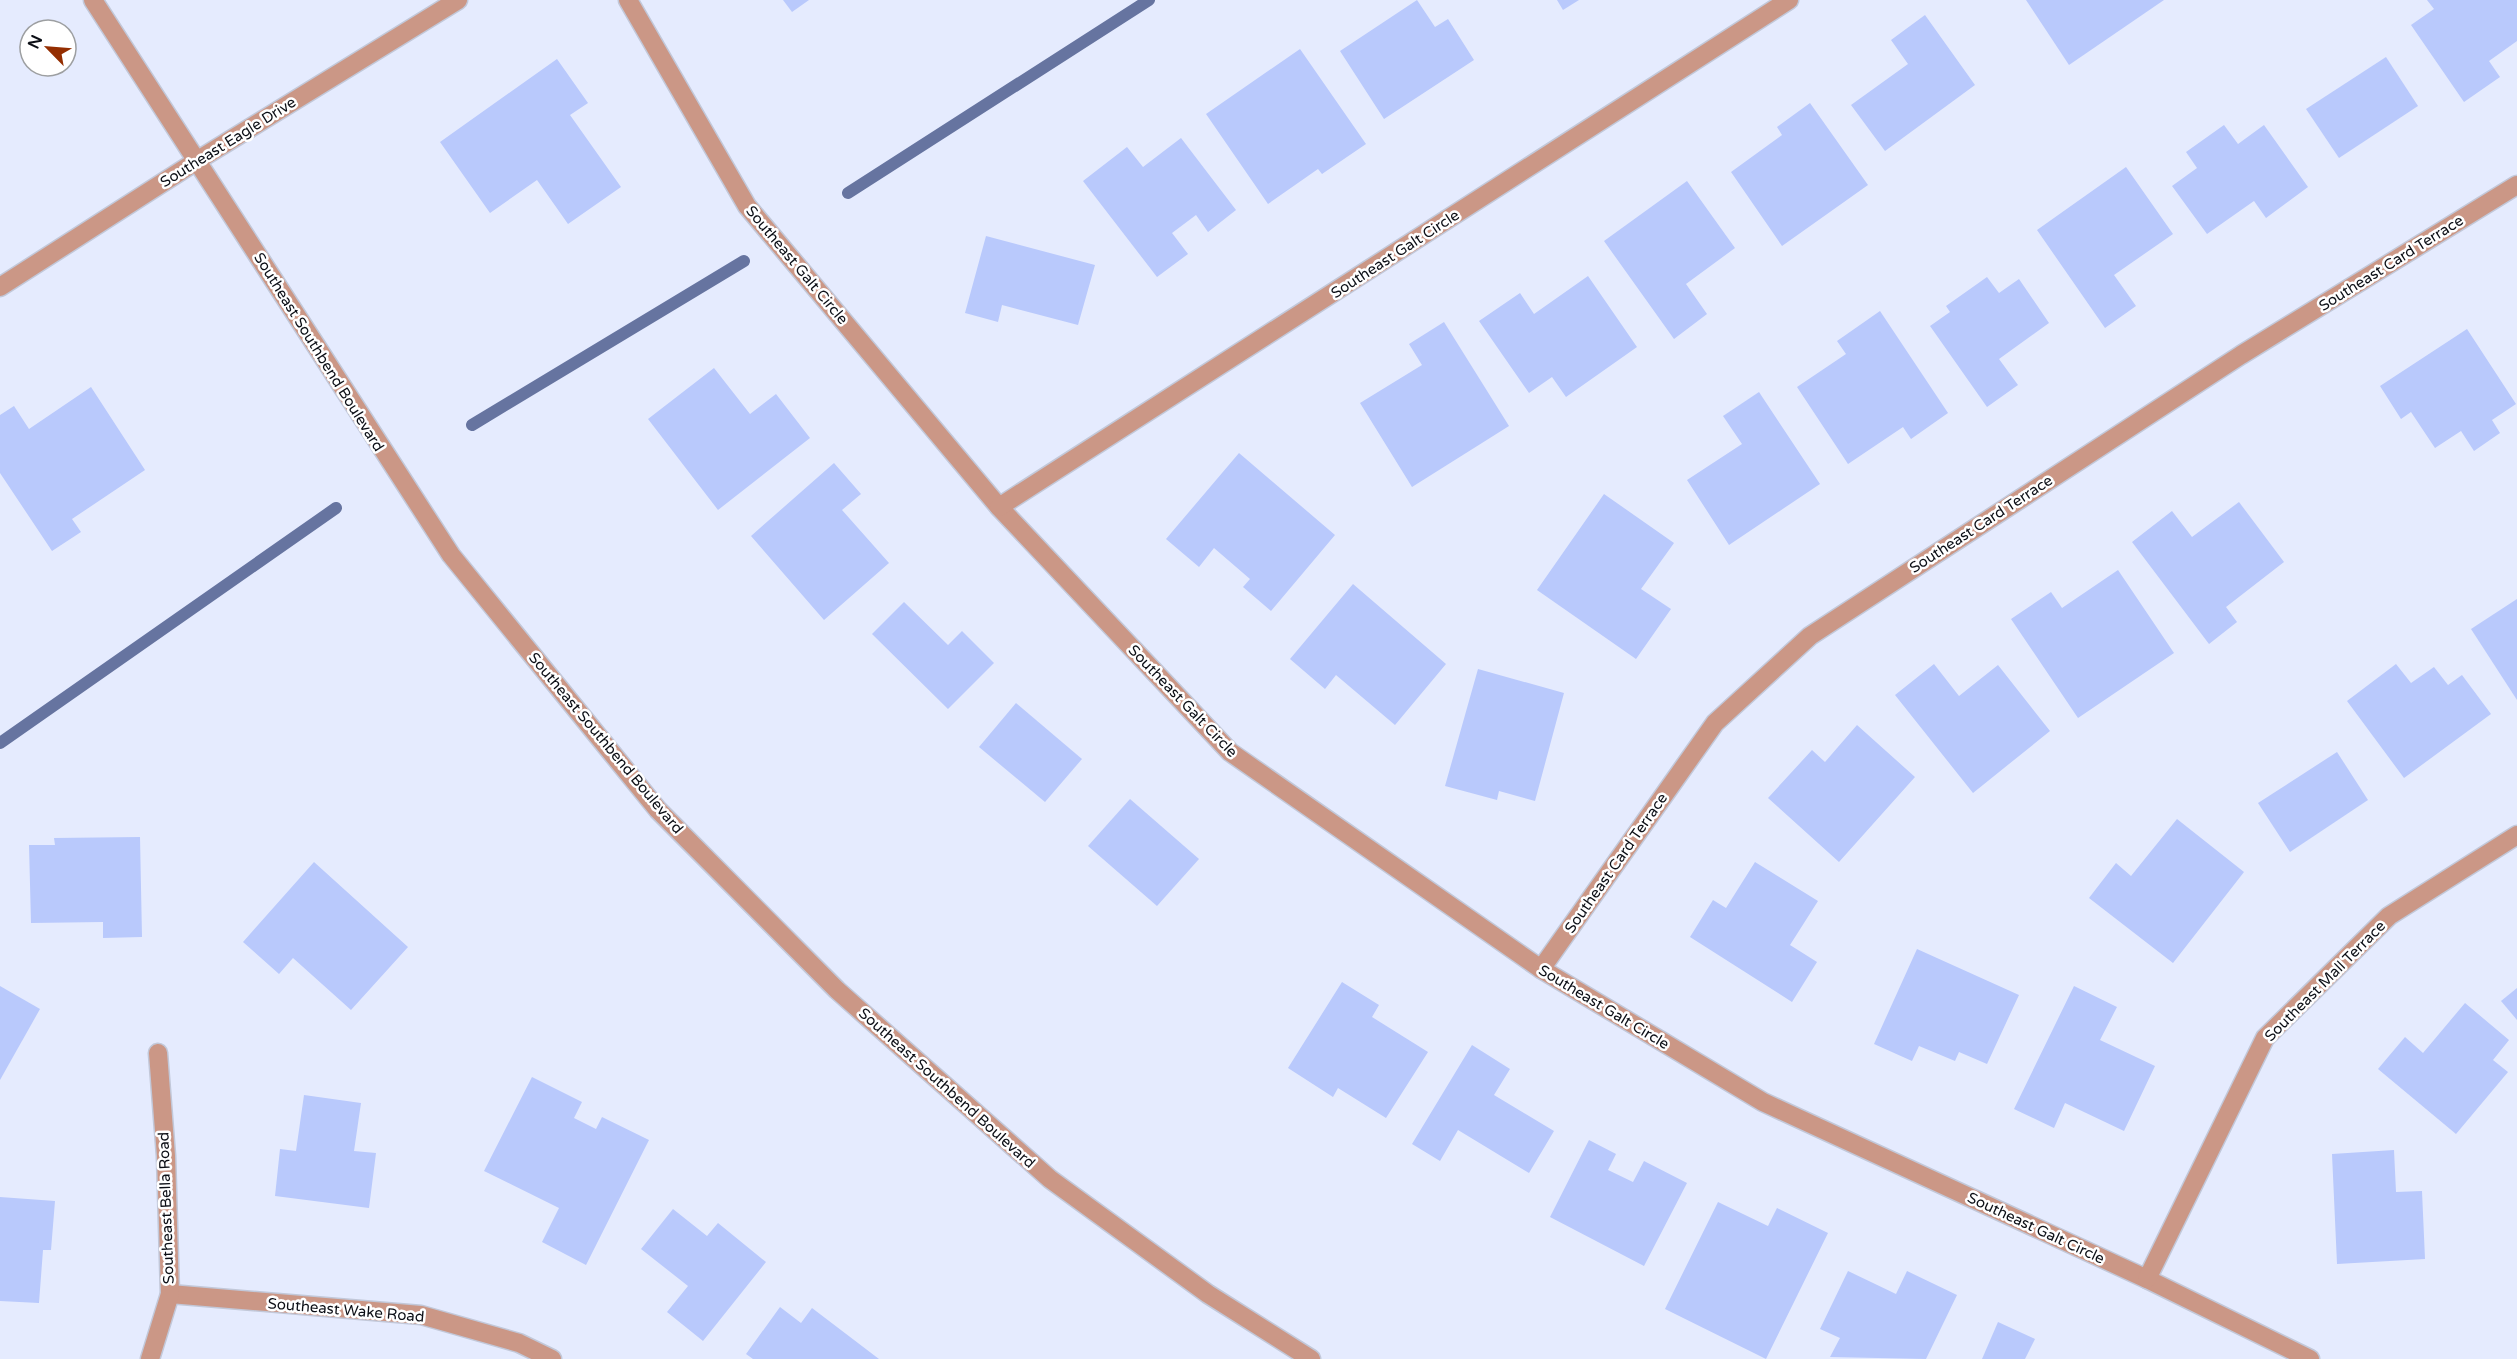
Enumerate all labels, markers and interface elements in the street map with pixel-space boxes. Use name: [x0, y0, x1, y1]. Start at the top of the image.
north arrow: [18, 18, 78, 78]
text: N: [24, 32, 47, 52]
street label: Southeast Eagle Drive: [157, 93, 299, 191]
street label: Southeast Galt Circle: [742, 202, 852, 328]
street label: Southeast Galt Circle: [1328, 206, 1462, 302]
street label: Southeast Card Terrace: [2315, 211, 2467, 315]
street label: Southeast Southbend Boulevard: [250, 249, 388, 455]
street label: Southeast Card Terrace: [1906, 471, 2056, 577]
street label: Southeast Galt Circle: [1125, 641, 1241, 761]
street label: Southeast Southbend Boulevard: [525, 649, 687, 837]
street label: Southeast Card Terrace: [1561, 790, 1671, 936]
street label: Southeast Mall Terrace: [2261, 917, 2389, 1045]
street label: Southeast Galt Circle: [1535, 961, 1673, 1053]
street label: Southeast Southbend Boulevard: [855, 1004, 1039, 1172]
street label: Southeast Bella Road: [154, 1132, 178, 1284]
street label: Southeast Galt Circle: [1965, 1188, 2107, 1268]
street label: Southeast Wake Road: [267, 1294, 425, 1326]

